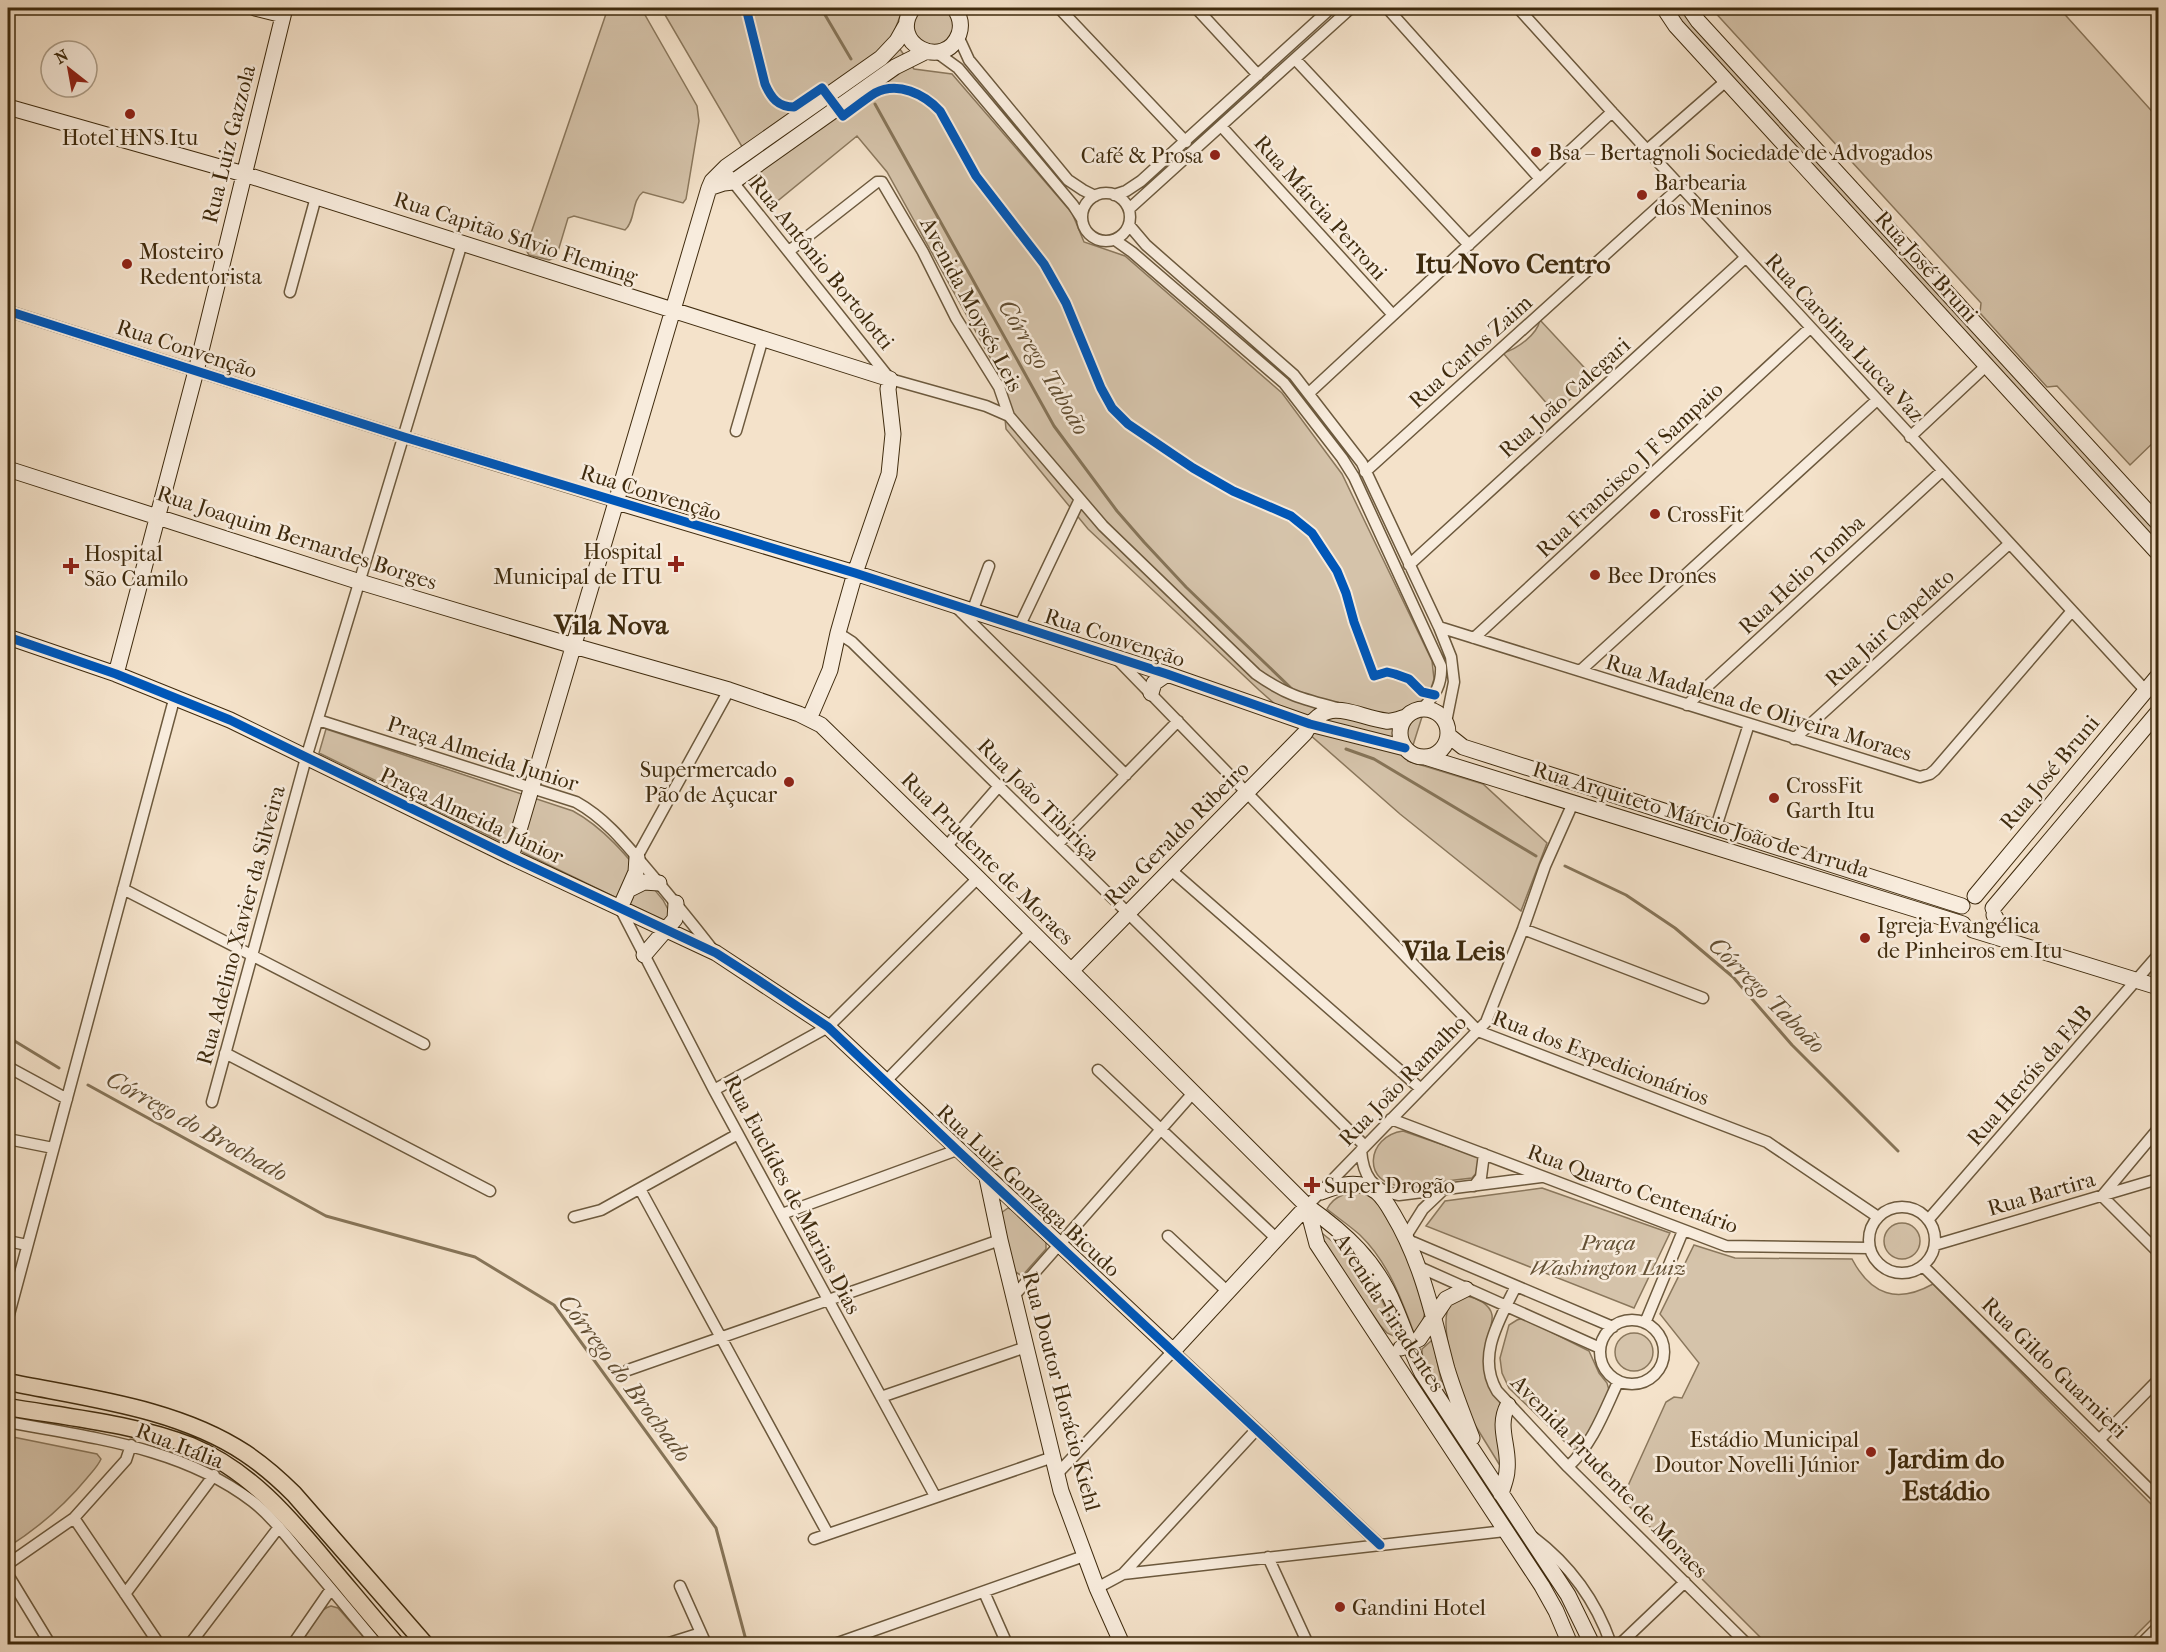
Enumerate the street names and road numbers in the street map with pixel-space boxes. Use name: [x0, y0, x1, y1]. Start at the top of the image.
street label: Rua Luiz Gazzola: [197, 62, 261, 226]
street label: Rua Márcia Perroni: [1248, 130, 1393, 286]
street label: Rua Antônio Bortolotti: [743, 170, 900, 355]
street label: Rua Capitão Sílvio Fleming: [390, 186, 641, 290]
street label: Rua José Bruni: [1869, 206, 1983, 328]
street label: Avenida Moysés Leis: [914, 212, 1028, 396]
street label: Rua Carolina Lucca Vaz: [1759, 248, 1929, 428]
street label: Rua Carlos Zaim: [1404, 289, 1538, 414]
street label: Rua Convenção: [113, 314, 260, 384]
street label: Rua João Calegari: [1494, 332, 1636, 463]
street label: Rua Francisco J F Sampaio: [1531, 376, 1728, 563]
street label: Rua Convenção: [577, 459, 724, 527]
street label: Rua Joaquim Bernardes Borges: [153, 480, 440, 596]
street label: Rua Helio Tomba: [1733, 509, 1871, 640]
street label: Rua Jair Capelato: [1820, 563, 1959, 692]
street label: Rua Convenção: [1041, 603, 1188, 673]
street label: Rua Madalena de Oliveira Moraes: [1603, 649, 1915, 767]
street label: Rua José Bruni: [1994, 710, 2105, 835]
street label: Praça Almeida Junior: [384, 711, 582, 797]
street label: Rua João Tibiriça: [972, 733, 1105, 867]
street label: Rua Geraldo Ribeiro: [1099, 756, 1255, 912]
street label: Rua Arquiteto Márcio João de Arruda: [1529, 756, 1873, 884]
street label: Praça Almeida Júnior: [376, 762, 568, 870]
street label: Rua Prudente de Moraes: [895, 767, 1079, 951]
street label: Rua Adelino Xavier da Silveira: [191, 782, 291, 1068]
street label: Rua Heróis da FAB: [1962, 1000, 2098, 1151]
street label: Rua dos Expedicionários: [1489, 1005, 1713, 1111]
street label: Rua João Ramalho: [1333, 1010, 1472, 1152]
street label: Rua Euclídes de Marins Dias: [718, 1070, 866, 1319]
street label: Rua Luiz Gonzaga Bicudo: [931, 1099, 1125, 1283]
street label: Rua Quarto Centenário: [1524, 1139, 1742, 1239]
street label: Rua Bartira: [1984, 1166, 2099, 1222]
street label: Avenida Tiradentes: [1328, 1227, 1450, 1397]
street label: Rua Doutor Horácio Kiehl: [1016, 1269, 1106, 1514]
street label: Rua Gildo Guarnieri: [1976, 1292, 2133, 1444]
street label: Avenida Prudente de Moraes: [1505, 1369, 1713, 1584]
street label: Rua Itália: [132, 1417, 228, 1475]

